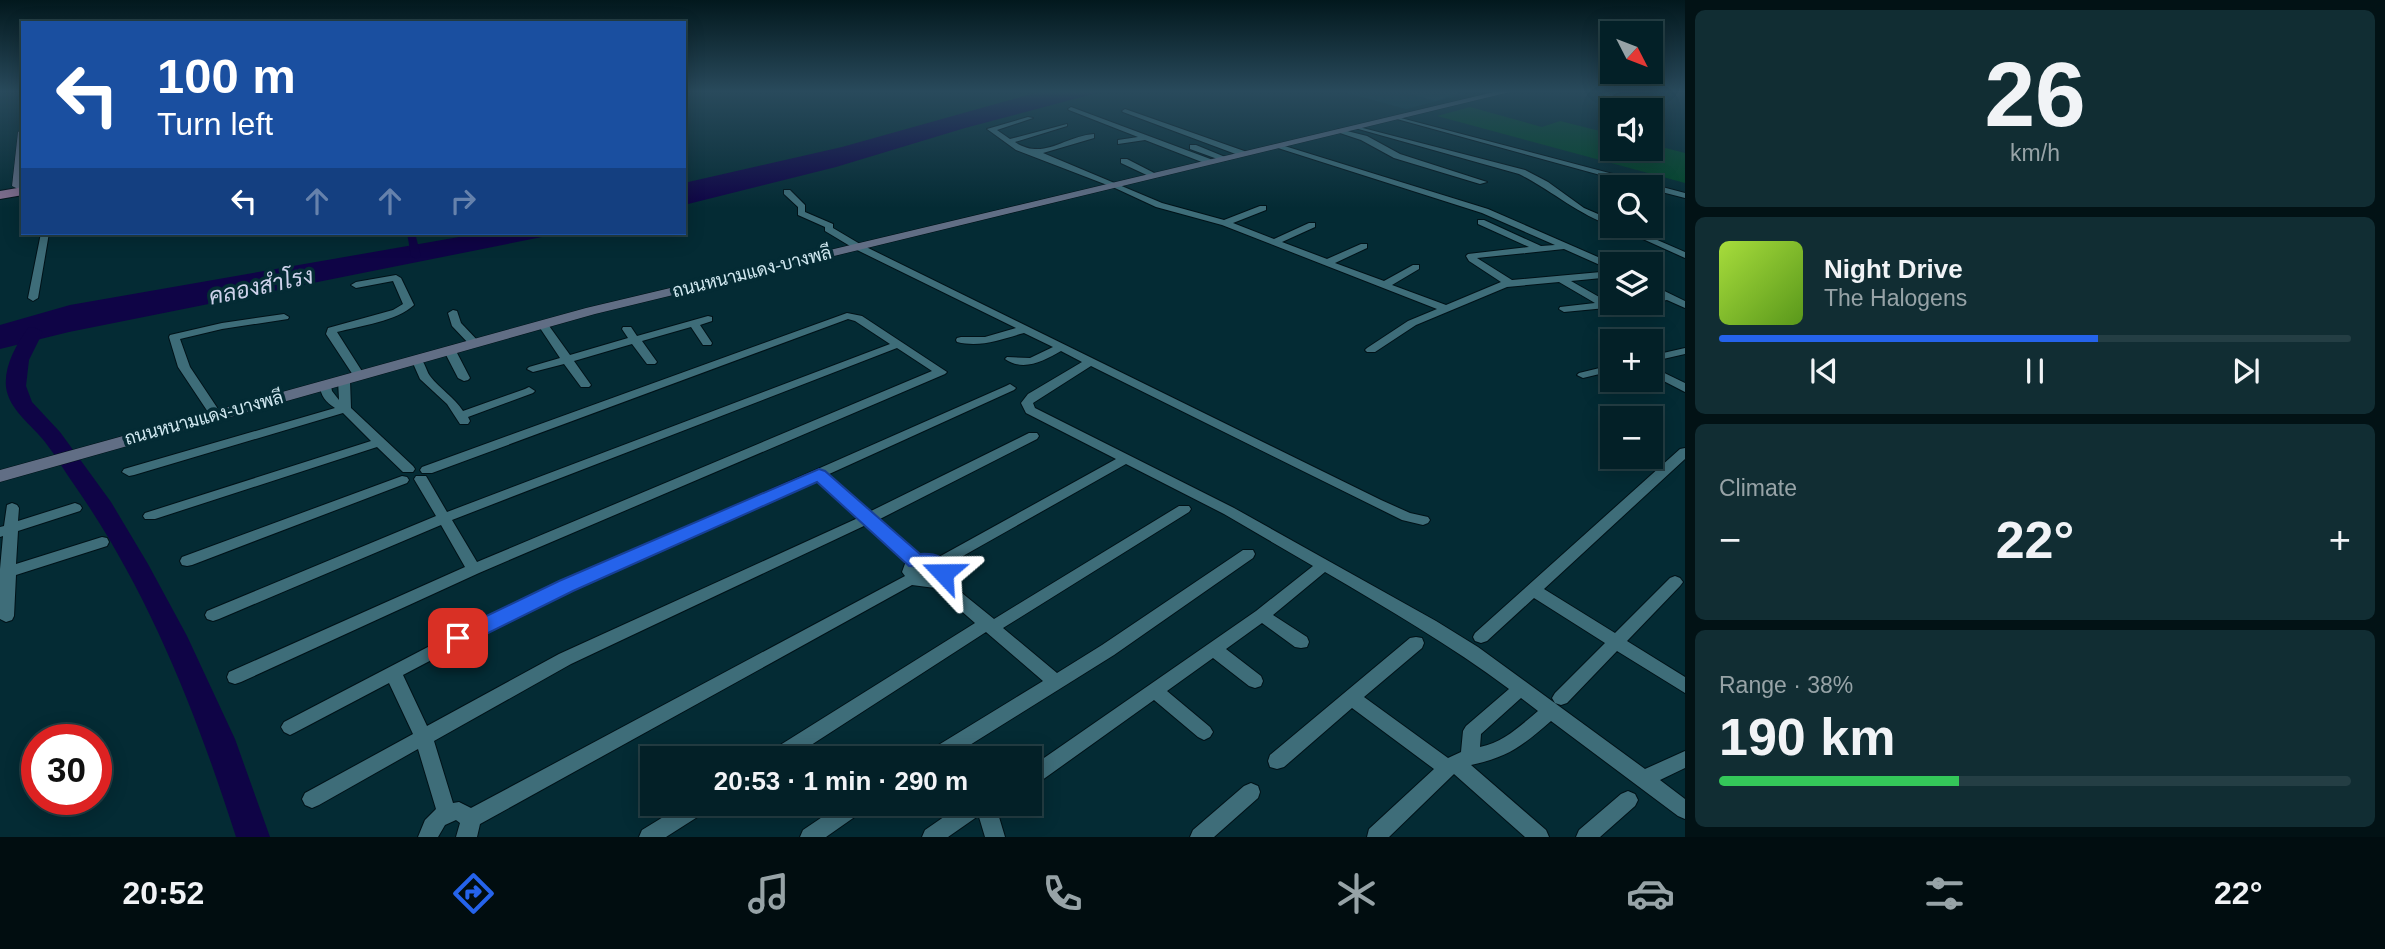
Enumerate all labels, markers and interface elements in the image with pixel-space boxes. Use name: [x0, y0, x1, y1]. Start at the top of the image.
north arrow: [1600, 21, 1662, 84]
map controls: [1600, 21, 1663, 469]
text: 26: [1984, 44, 2086, 145]
icon: left: [42, 49, 133, 140]
text: 100 m: [157, 49, 296, 103]
button: sound: [1600, 98, 1663, 161]
text: Turn left: [157, 106, 273, 142]
text: km/h: [2010, 140, 2060, 166]
button: search: [1600, 175, 1663, 238]
icon: left: [225, 182, 263, 220]
icon: ahead: [298, 182, 336, 220]
icon: ahead: [371, 182, 409, 220]
icon: right: [444, 182, 482, 220]
street label: ถนนหนามแดง-บางพลี: [670, 240, 834, 301]
button: layers: [1600, 252, 1663, 315]
text: Night Drive: [1824, 254, 1963, 284]
water label: คลองสำโรง: [206, 259, 316, 310]
text: The Halogens: [1824, 285, 1967, 311]
button: +: [1600, 329, 1663, 392]
icon: previous: [1805, 352, 1843, 390]
icon: pause: [2016, 352, 2054, 390]
icon: next: [2227, 352, 2265, 390]
street label: ถนนหนามแดง-บางพลี: [122, 384, 285, 449]
button: −: [1600, 406, 1663, 469]
text: Climate: [1719, 475, 1797, 501]
text: 22°: [1996, 511, 2074, 569]
text: −: [1719, 519, 1741, 561]
text: +: [2329, 519, 2351, 561]
position arrow: [906, 536, 980, 610]
pin: [428, 608, 488, 668]
icon: arrive: [439, 619, 477, 657]
text: Range · 38%: [1719, 672, 1853, 698]
text: 190 km: [1719, 708, 1895, 766]
speed limit sign: 30: [21, 724, 112, 815]
text: 20:53 · 1 min · 290 m: [714, 766, 968, 796]
icon: directions: [449, 869, 498, 918]
icon: music: [744, 869, 793, 918]
icon: phone: [1038, 869, 1087, 918]
icon: climate: [1332, 869, 1381, 918]
icon: car: [1626, 869, 1675, 918]
icon: filters: [1920, 869, 1969, 918]
text: 20:52: [123, 875, 204, 911]
text: 22°: [2214, 875, 2262, 911]

